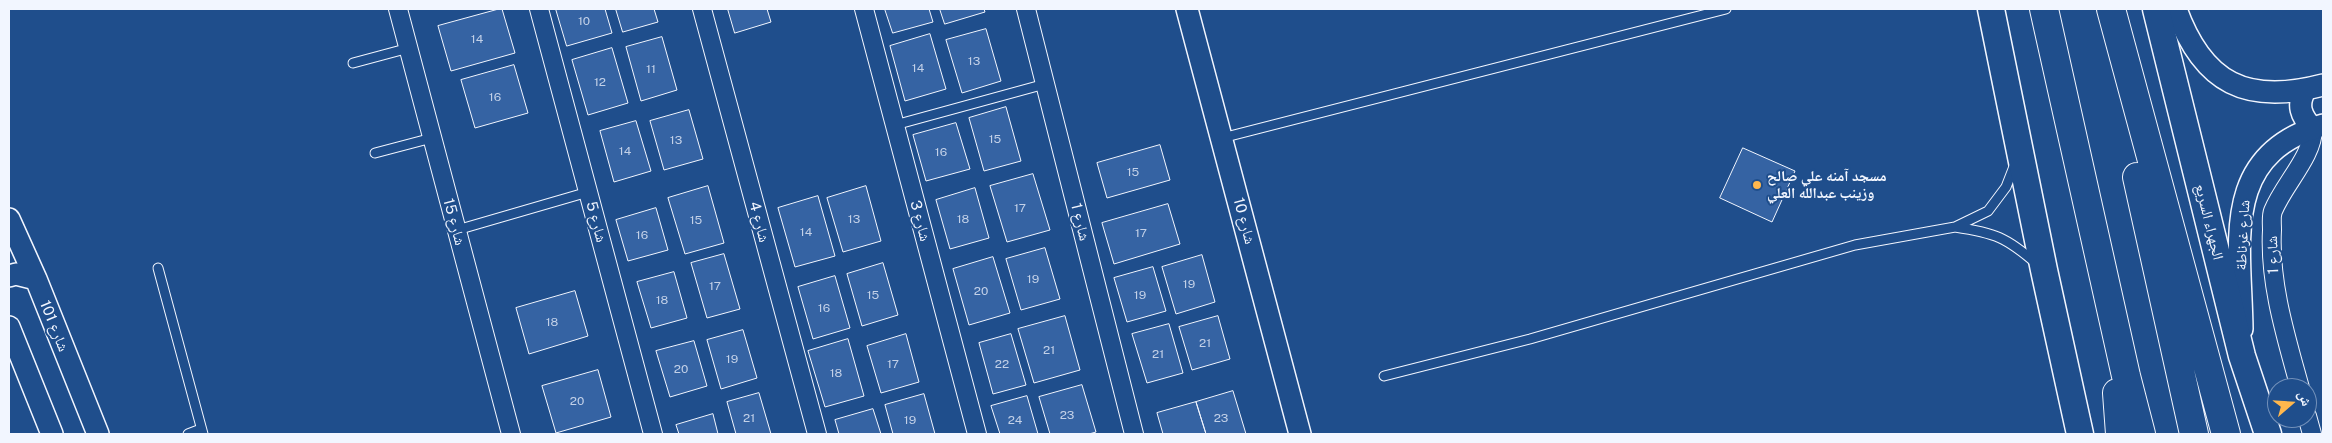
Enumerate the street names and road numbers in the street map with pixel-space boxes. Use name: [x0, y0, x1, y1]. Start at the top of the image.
street label: الجهراء السريع: [2191, 182, 2227, 262]
street label: شارع 10: [1229, 196, 1259, 246]
street label: شارع 15: [439, 197, 469, 247]
street label: شارع 5: [582, 199, 610, 245]
street label: شارع 3: [906, 199, 934, 243]
street label: شارع غرناطة: [2232, 199, 2254, 271]
street label: شارع 4: [745, 200, 773, 244]
street label: شارع 1: [1067, 201, 1093, 243]
street label: شارع 1: [2263, 236, 2283, 274]
street label: شارع 101: [36, 298, 72, 354]

